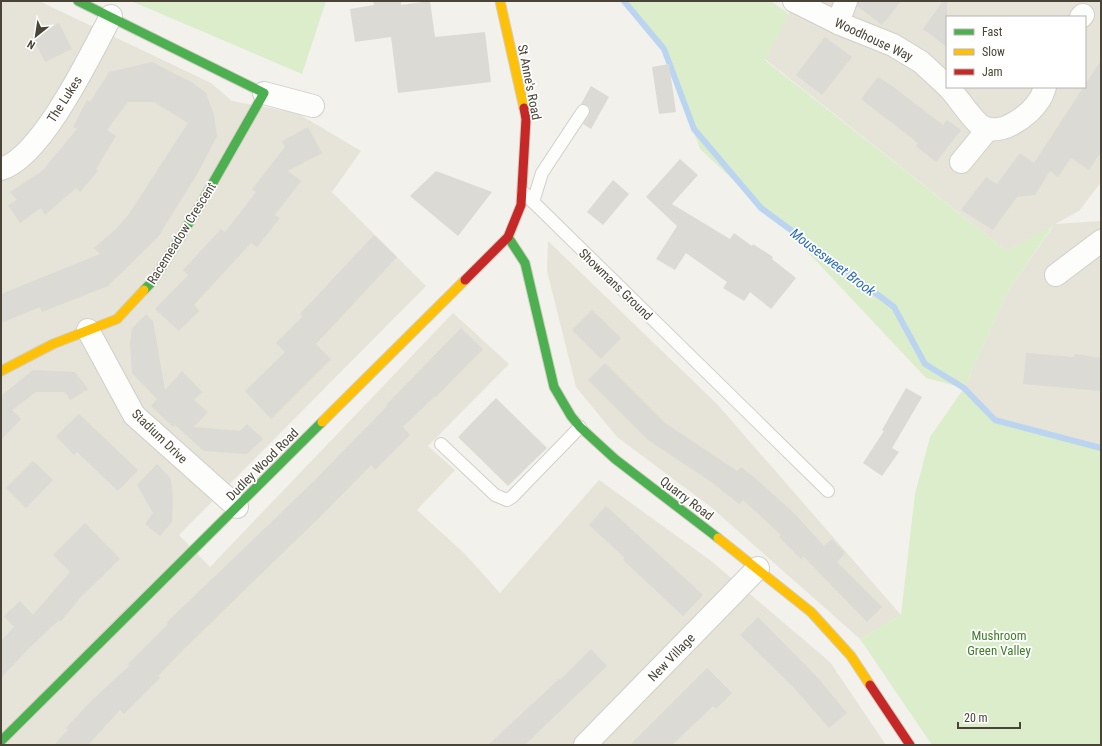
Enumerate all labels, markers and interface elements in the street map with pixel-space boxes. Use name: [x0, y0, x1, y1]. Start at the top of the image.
street label: Woodhouse Way: [832, 15, 916, 64]
north arrow: [16, 16, 56, 56]
legend: [946, 16, 1086, 88]
text: Fast: [982, 25, 1003, 39]
text: N: [25, 37, 37, 52]
street label: St Anne's Road: [515, 43, 544, 121]
text: Slow: [982, 45, 1005, 59]
text: Jam: [982, 65, 1003, 79]
street label: The Lukes: [44, 73, 85, 125]
street label: Racemeadow Crescent: [144, 179, 219, 287]
water label: Mousesweet Brook: [787, 225, 879, 300]
street label: Showmans Ground: [576, 246, 655, 323]
street label: Stadium Drive: [129, 406, 190, 467]
street label: Dudley Wood Road: [223, 425, 302, 504]
street label: Quarry Road: [657, 473, 716, 523]
park label: Mushroom Green Valley: [967, 628, 1031, 658]
street label: New Village: [645, 630, 698, 684]
scale bar: [958, 704, 1020, 730]
text: 20 m: [964, 711, 988, 725]

